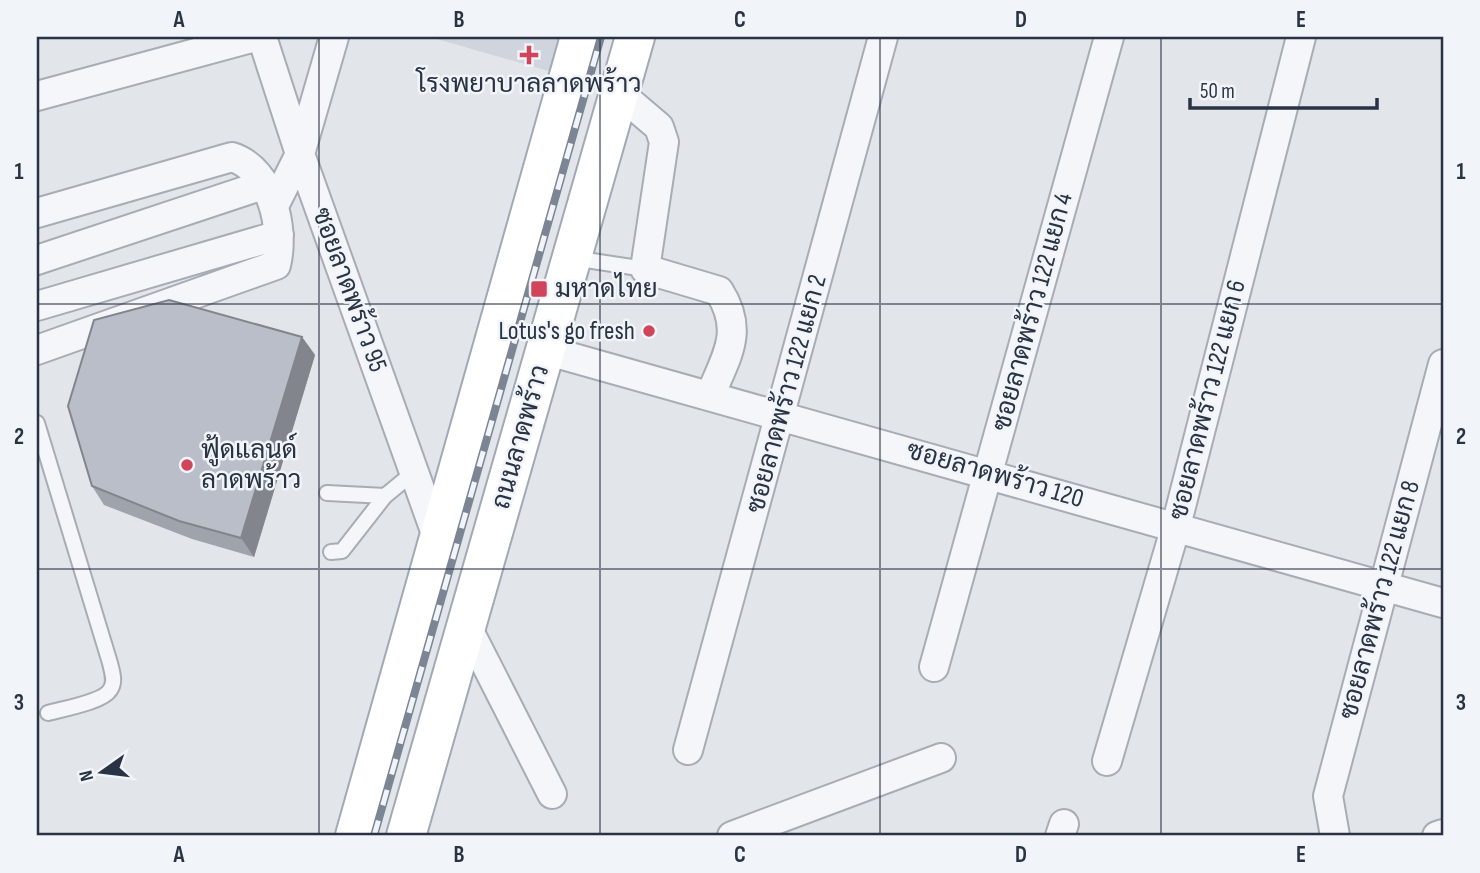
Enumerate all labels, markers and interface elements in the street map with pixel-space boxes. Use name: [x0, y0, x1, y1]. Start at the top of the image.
text: A: [173, 6, 186, 34]
text: B: [454, 6, 465, 34]
text: C: [734, 6, 746, 34]
text: D: [1015, 6, 1027, 34]
text: E: [1296, 6, 1306, 34]
marker: โรงพยาบาลลาดพร้าว: [519, 45, 539, 65]
scale bar: [1190, 66, 1377, 110]
place label: โรงพยาบาลลาดพร้าว: [414, 67, 642, 100]
text: 50 m: [1200, 79, 1235, 104]
text: 1: [14, 158, 24, 186]
text: 1: [1456, 158, 1466, 186]
street label: ซอยลาดพร้าว 122 แยก 4: [984, 189, 1080, 435]
street label: ซอยลาดพร้าว 95: [305, 203, 395, 376]
street label: ซอยลาดพร้าว 122 แยก 2: [738, 271, 834, 516]
place label: มหาดไทย: [555, 272, 658, 305]
street label: ซอยลาดพร้าว 122 แยก 6: [1161, 276, 1253, 523]
marker: มหาดไทย: [529, 279, 549, 299]
place label: Lotus's go fresh: [499, 316, 635, 347]
marker: Lotus's go fresh: [641, 323, 657, 339]
street label: ถนนลาดพร้าว: [484, 361, 556, 513]
text: 2: [14, 423, 24, 451]
text: 2: [1456, 423, 1466, 451]
place label: ฟู้ดแลนด์ ลาดพร้าว: [201, 432, 301, 496]
street label: ซอยลาดพร้าว 120: [903, 433, 1087, 515]
marker: ฟู้ดแลนด์ ลาดพร้าว: [179, 457, 195, 473]
street label: ซอยลาดพร้าว 122 แยก 8: [1331, 477, 1427, 723]
text: 3: [14, 689, 24, 717]
text: 3: [1456, 689, 1466, 717]
north arrow: [66, 736, 136, 806]
text: N: [75, 768, 99, 783]
text: A: [173, 841, 186, 869]
text: B: [454, 841, 465, 869]
text: C: [734, 841, 746, 869]
text: D: [1015, 841, 1027, 869]
text: E: [1296, 841, 1306, 869]

